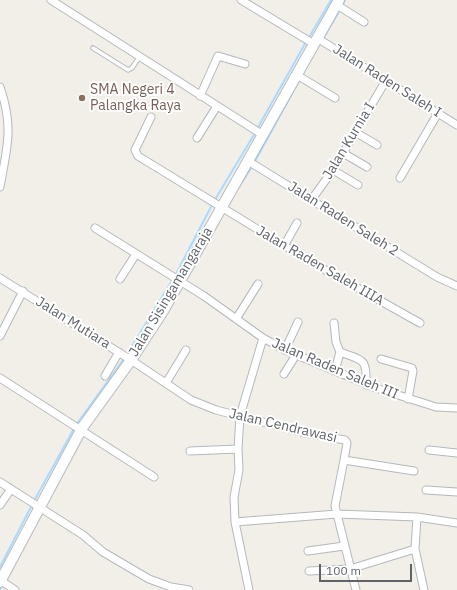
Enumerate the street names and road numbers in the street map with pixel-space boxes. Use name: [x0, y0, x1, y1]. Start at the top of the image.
street label: Jalan Raden Saleh I: [330, 41, 444, 121]
street label: Jalan Kurnia I: [319, 99, 379, 183]
street label: Jalan Raden Saleh 2: [285, 178, 401, 260]
street label: Jalan Raden Saleh IIIA: [253, 223, 387, 309]
street label: Jalan Sisingamangaraja: [126, 224, 216, 360]
street label: Jalan Mutiara: [33, 293, 113, 353]
street label: Jalan Raden Saleh III: [269, 335, 401, 403]
street label: Jalan Cendrawasi: [227, 405, 339, 447]

